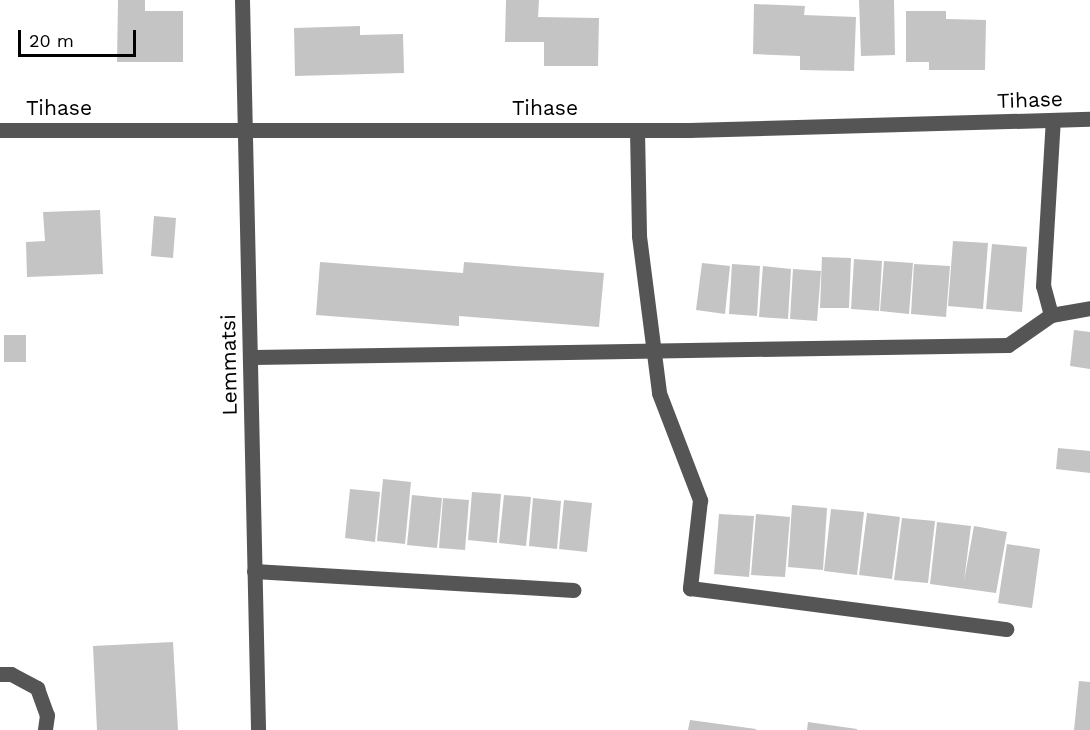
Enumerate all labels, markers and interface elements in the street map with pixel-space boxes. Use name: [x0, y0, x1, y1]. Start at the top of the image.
scale bar: [21, 18, 140, 56]
text: 20 m: [29, 30, 74, 51]
street label: Tihase: [997, 86, 1063, 114]
street label: Tihase: [26, 95, 92, 121]
street label: Tihase: [512, 95, 578, 121]
street label: Lemmatsi: [216, 314, 242, 416]

